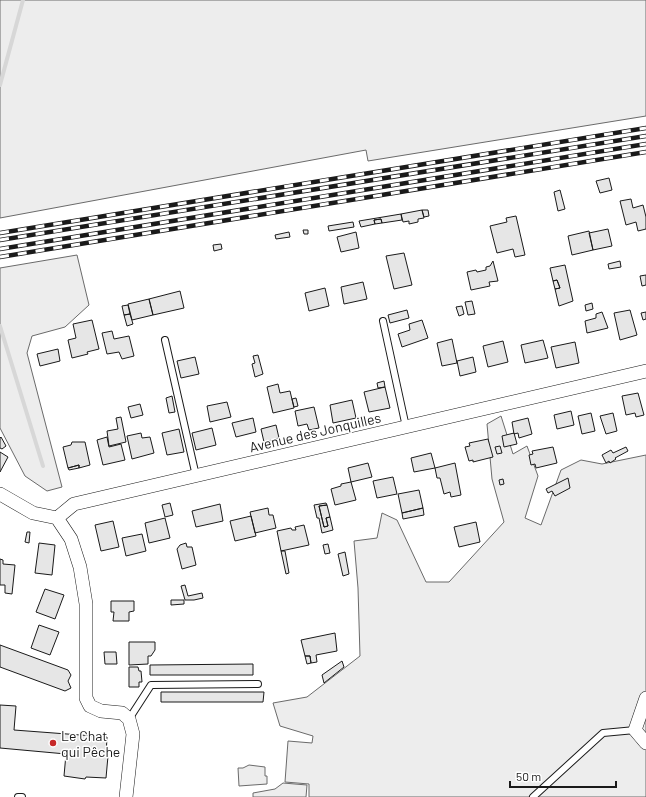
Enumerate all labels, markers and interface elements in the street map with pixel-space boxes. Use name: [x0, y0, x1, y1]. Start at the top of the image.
street label: Avenue des Jonquilles: [248, 409, 383, 455]
place label: Le Chat qui Pêche: [61, 727, 120, 760]
marker: Le Chat qui Pêche: [48, 738, 58, 748]
scale bar: [510, 763, 616, 789]
text: 50 m: [516, 769, 541, 783]

